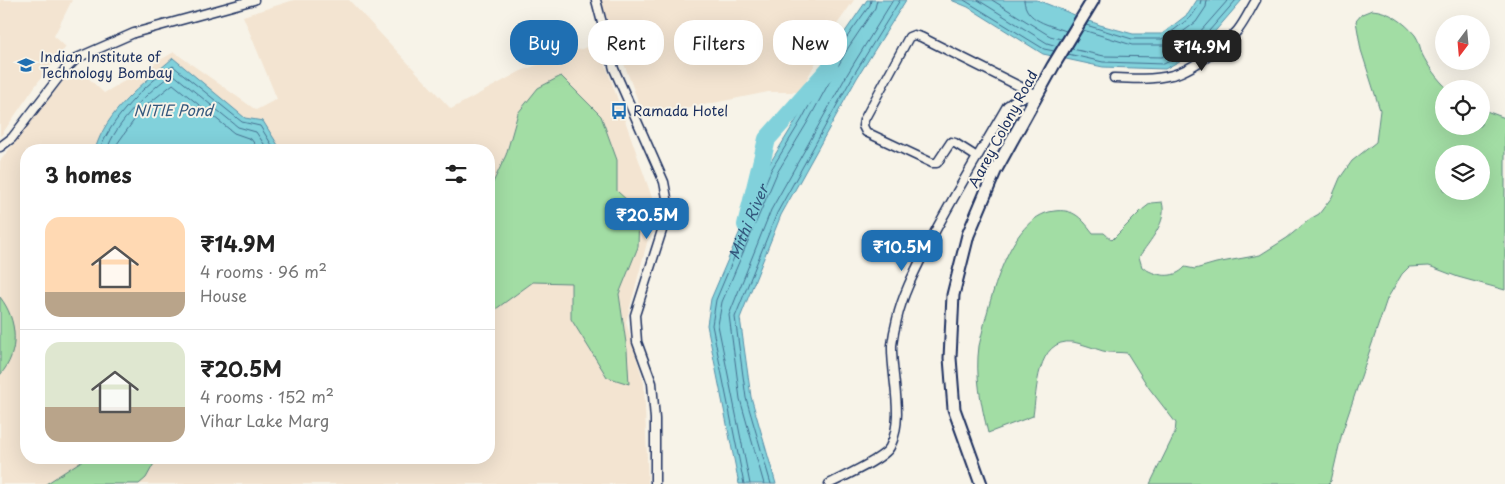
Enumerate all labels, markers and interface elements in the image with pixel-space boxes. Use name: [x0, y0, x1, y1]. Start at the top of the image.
north arrow: [1435, 15, 1490, 70]
map controls: [1435, 15, 1490, 200]
chip: Buy: [510, 20, 578, 65]
chip: Rent: [588, 20, 664, 65]
chip: Filters: [674, 20, 763, 65]
chip: New: [773, 20, 847, 65]
pin: ₹14.9M: [1161, 30, 1243, 72]
text: ₹14.9M: [1173, 34, 1231, 58]
place label: Indian Institute of Technology Bombay: [40, 46, 173, 83]
school or university icon: Indian Institute of Technology Bombay: [16, 55, 36, 75]
street label: Aarey Colony Road: [963, 66, 1042, 191]
button: locate: [1435, 80, 1490, 135]
water label: NITIE Pond: [133, 98, 215, 121]
place label: Ramada Hotel: [633, 100, 728, 121]
bus stop icon: Ramada Hotel: [609, 101, 629, 121]
button: layers: [1435, 145, 1490, 200]
text: 3 homes: [45, 158, 132, 190]
icon: filters: [442, 160, 470, 188]
water label: Mithi River: [722, 179, 774, 262]
pin: ₹20.5M: [606, 198, 688, 240]
text: ₹20.5M: [616, 202, 678, 226]
text: ₹14.9M: [200, 227, 275, 259]
pin: ₹10.5M: [861, 230, 943, 272]
text: ₹10.5M: [873, 234, 931, 258]
icon: home: [85, 237, 145, 297]
text: 4 rooms · 96 m²: [200, 259, 327, 283]
text: House: [200, 283, 247, 307]
text: ₹20.5M: [200, 352, 282, 384]
icon: home: [85, 362, 145, 422]
text: 4 rooms · 152 m²: [200, 384, 334, 408]
text: Vihar Lake Marg: [200, 408, 329, 432]

